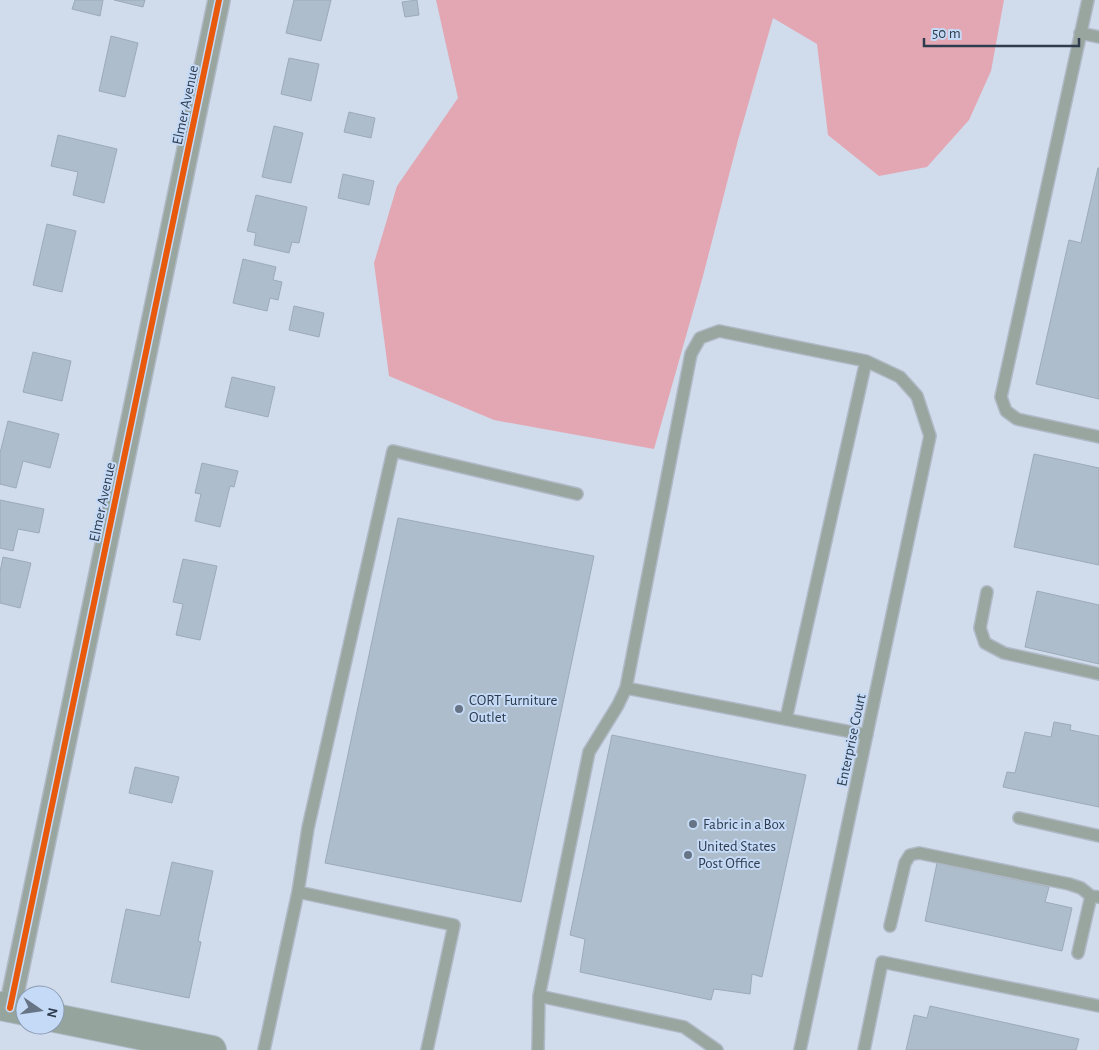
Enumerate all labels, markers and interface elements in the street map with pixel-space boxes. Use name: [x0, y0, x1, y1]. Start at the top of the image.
scale bar: [924, 15, 1079, 47]
text: 50 m: [932, 26, 961, 41]
street label: Elmer Avenue: [170, 64, 201, 146]
street label: Elmer Avenue: [87, 461, 118, 543]
street label: Enterprise Court: [834, 692, 869, 788]
place label: CORT Furniture Outlet: [469, 693, 558, 725]
marker: CORT Furniture Outlet: [453, 703, 465, 715]
place label: Fabric in a Box: [703, 817, 786, 832]
marker: Fabric in a Box: [687, 818, 699, 830]
place label: United States Post Office: [698, 839, 776, 871]
marker: United States Post Office: [682, 849, 694, 861]
north arrow: [15, 985, 65, 1035]
text: N: [44, 1006, 60, 1019]

